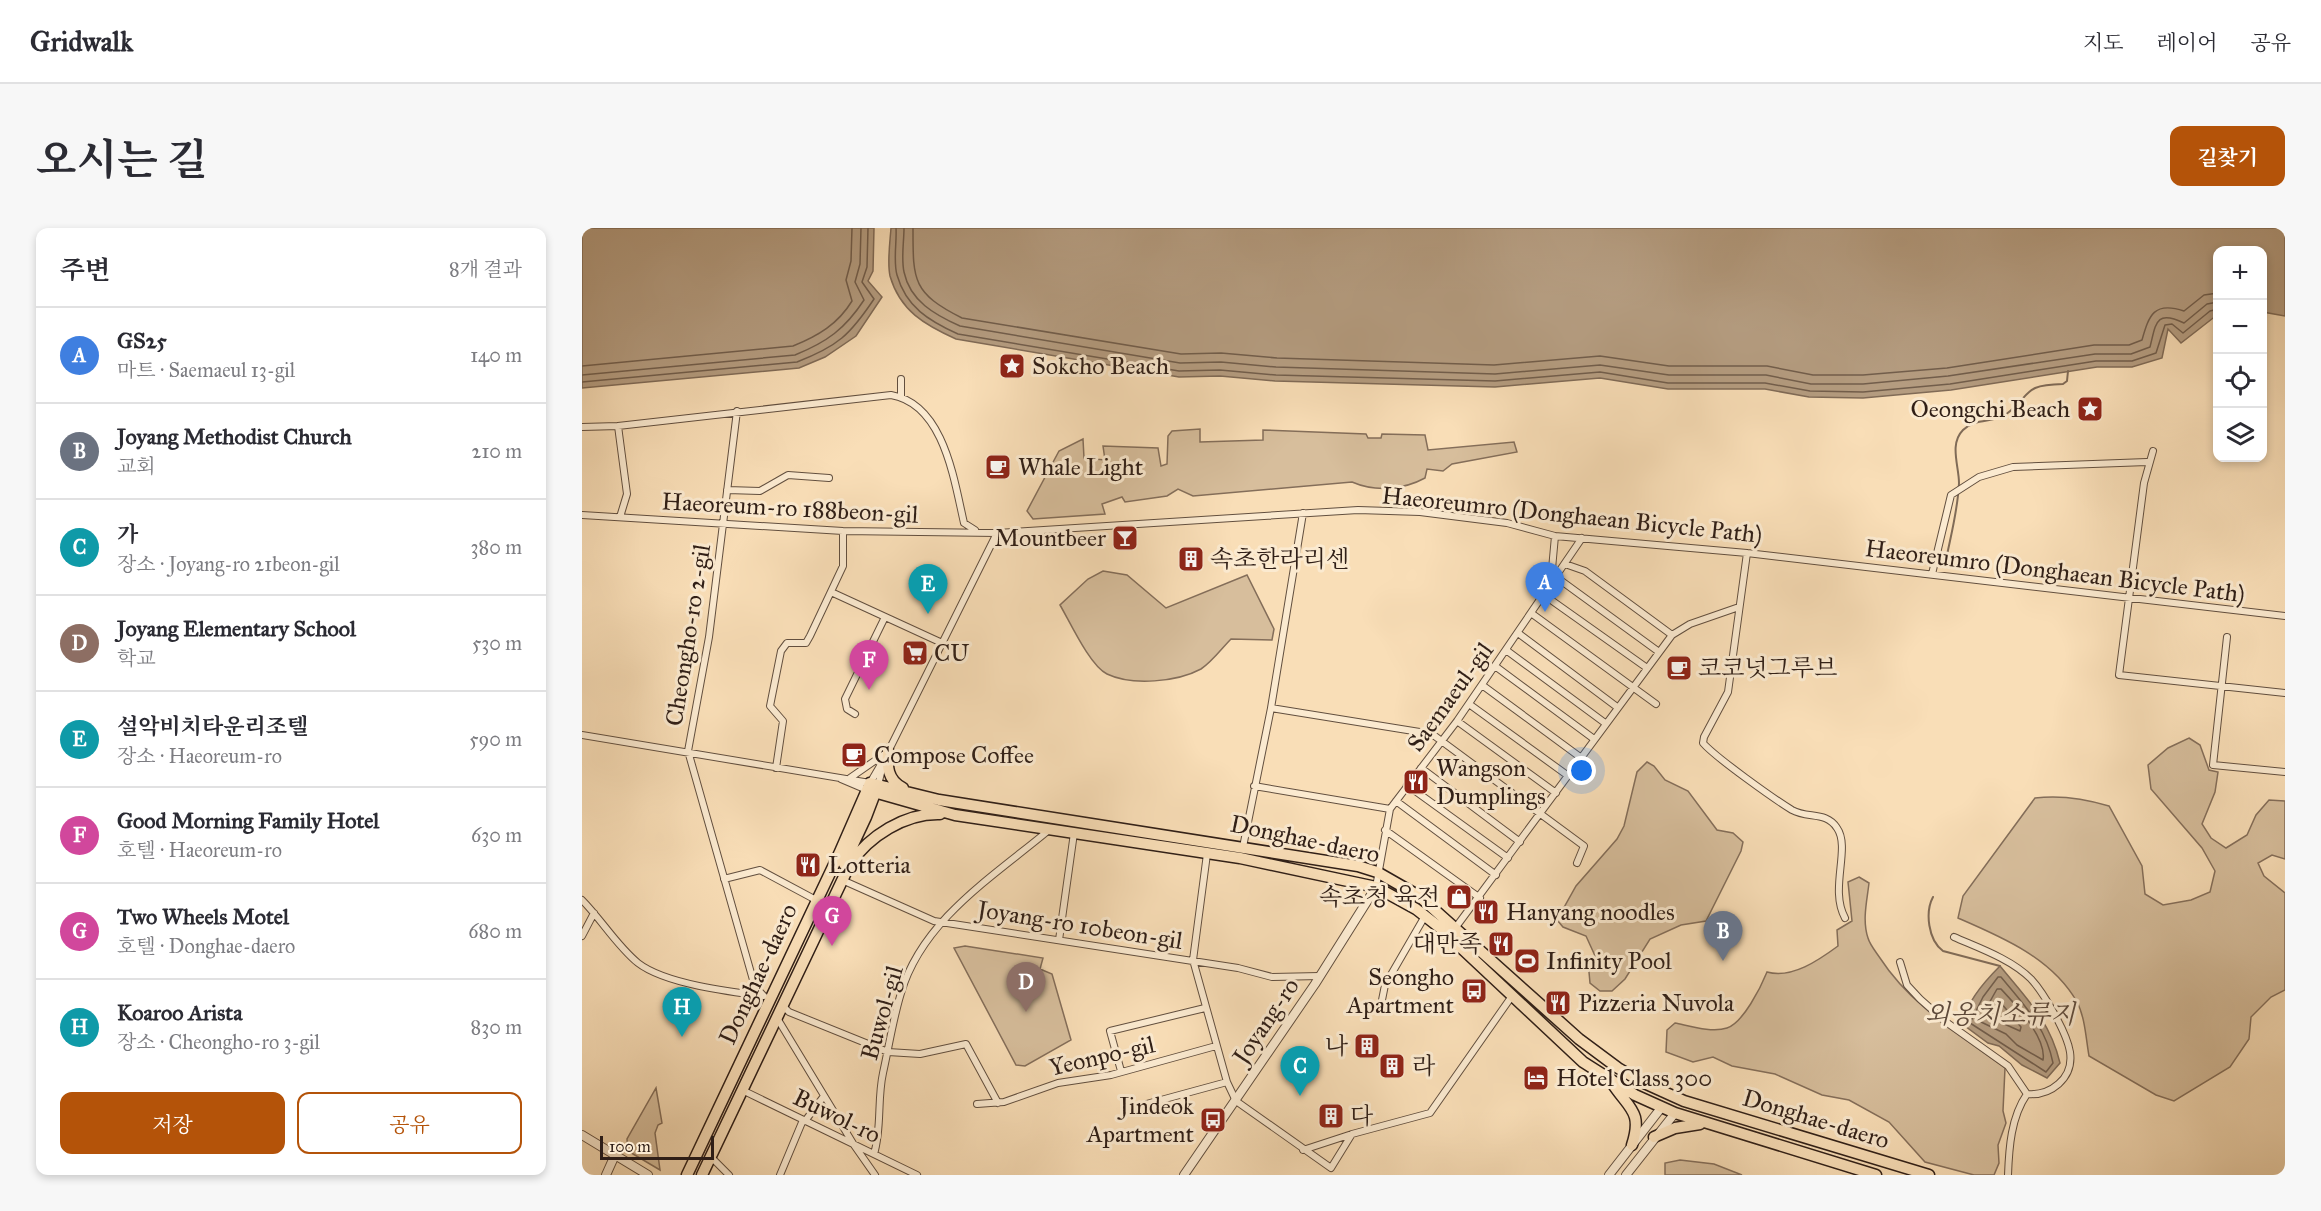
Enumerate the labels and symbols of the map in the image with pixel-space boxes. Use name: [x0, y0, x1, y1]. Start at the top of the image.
place icon: Sokcho Beach: [997, 351, 1027, 381]
place label: Sokcho Beach: [1032, 351, 1169, 381]
place label: Oeongchi Beach: [1911, 394, 2070, 424]
place icon: Oeongchi Beach: [2075, 394, 2105, 424]
cafe icon: Whale Light: [983, 452, 1013, 482]
place label: Whale Light: [1018, 452, 1144, 482]
street label: Haeoreumro (Donghaean Bicycle Path): [1380, 480, 1764, 550]
street label: Haeoreum-ro 188beon-gil: [661, 486, 920, 530]
place label: Mountbeer: [994, 523, 1106, 553]
bar icon: Mountbeer: [1110, 523, 1140, 553]
street label: Haeoreumro (Donghaean Bicycle Path): [1863, 533, 2247, 609]
street label: Cheongho-ro 2-gil: [659, 541, 717, 728]
building icon: 속초한라리센: [1176, 544, 1206, 574]
place label: 속초한라리센: [1210, 544, 1349, 574]
pin: A: [1526, 562, 1564, 612]
pin: E: [908, 564, 948, 614]
street label: Saemaeul-gil: [1400, 636, 1500, 757]
supermarket icon: CU: [900, 638, 930, 668]
place label: CU: [934, 638, 969, 668]
pin: F: [850, 640, 888, 690]
cafe icon: 코코넛그루브: [1664, 653, 1694, 683]
place label: 코코넛그루브: [1698, 653, 1837, 683]
cafe icon: Compose Coffee: [839, 740, 869, 770]
place label: Compose Coffee: [874, 740, 1034, 770]
place label: Wangson Dumplings: [1436, 753, 1546, 811]
your location: [1567, 756, 1596, 785]
restaurant icon: Wangson Dumplings: [1401, 767, 1431, 797]
street label: Donghae-daero: [1228, 809, 1382, 869]
restaurant icon: Lotteria: [793, 850, 823, 880]
place label: Lotteria: [828, 850, 912, 880]
place label: 속초청 육전: [1319, 882, 1440, 912]
shop icon: 속초청 육전: [1444, 882, 1474, 912]
street label: Joyang-ro 10beon-gil: [972, 894, 1185, 956]
pin: G: [812, 896, 852, 946]
restaurant icon: Hanyang noodles: [1471, 897, 1501, 927]
place label: Hanyang noodles: [1506, 897, 1675, 927]
street label: Donghae-daero: [712, 899, 804, 1049]
pin: B: [1704, 912, 1742, 961]
place label: 대만족: [1412, 929, 1482, 959]
restaurant icon: 대만족: [1486, 929, 1516, 959]
sports icon: Infinity Pool: [1512, 946, 1542, 976]
place label: Infinity Pool: [1546, 946, 1672, 976]
street label: Buwol-gil: [854, 962, 910, 1064]
pin: D: [1006, 962, 1046, 1012]
place label: Seongho Apartment: [1346, 962, 1455, 1020]
street label: Joyang-ro: [1225, 972, 1306, 1072]
bus stop icon: Seongho Apartment: [1459, 976, 1489, 1006]
pin: H: [662, 988, 702, 1037]
restaurant icon: Pizzeria Nuvola: [1543, 988, 1573, 1018]
place label: Pizzeria Nuvola: [1578, 988, 1735, 1018]
water label: 외옹치소류지: [1925, 998, 2077, 1030]
street label: Yeonpo-gil: [1046, 1029, 1158, 1083]
place label: 나: [1325, 1031, 1349, 1061]
building icon: 나: [1352, 1031, 1382, 1061]
pin: C: [1280, 1046, 1320, 1096]
building icon: 라: [1377, 1051, 1407, 1081]
place label: 라: [1412, 1051, 1436, 1081]
hotel icon: Hotel Class 300: [1521, 1063, 1551, 1093]
place label: Hotel Class 300: [1556, 1063, 1712, 1093]
street label: Buwol-ro: [788, 1082, 886, 1150]
street label: Donghae-daero: [1739, 1082, 1893, 1156]
place label: Jindeok Apartment: [1086, 1091, 1195, 1149]
building icon: 다: [1316, 1101, 1346, 1131]
place label: 다: [1350, 1101, 1374, 1131]
bus stop icon: Jindeok Apartment: [1198, 1105, 1228, 1135]
scale bar: [600, 1133, 714, 1160]

